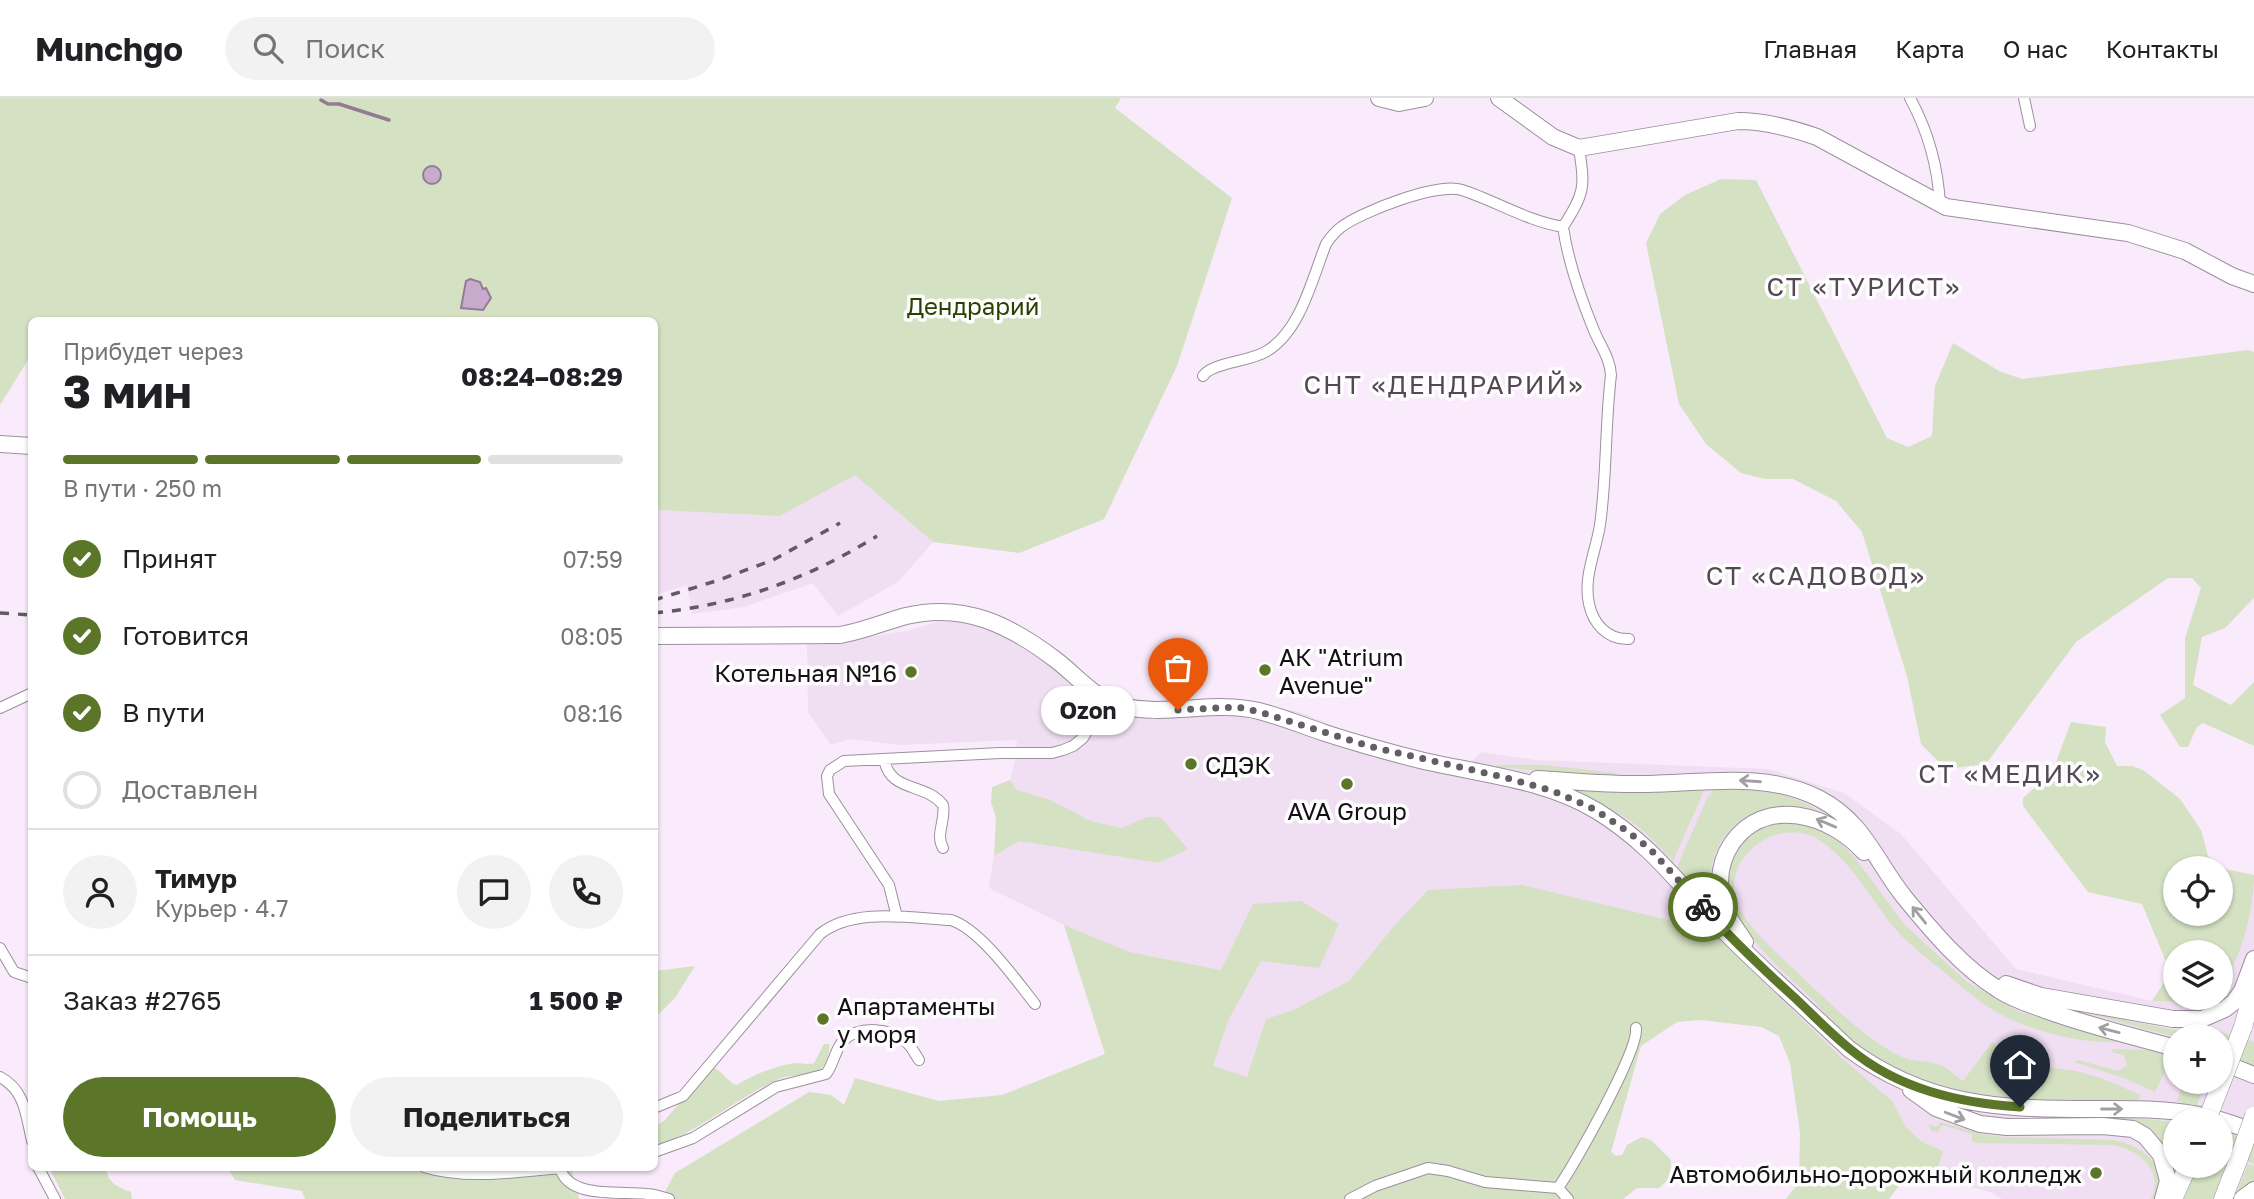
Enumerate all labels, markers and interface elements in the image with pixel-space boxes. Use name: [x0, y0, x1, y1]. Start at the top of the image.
search box: [225, 17, 715, 80]
text: Munchgo: [35, 29, 183, 68]
icon: search: [249, 29, 287, 67]
text: Поиск: [305, 33, 385, 64]
text: Главная: [1763, 34, 1857, 63]
text: Карта: [1895, 34, 1965, 63]
text: О нас: [2003, 34, 2068, 63]
text: Контакты: [2106, 34, 2219, 63]
district label: СТ «ТУРИСТ»: [1767, 271, 1961, 302]
park label: Дендрарий: [907, 291, 1039, 320]
text: Прибудет через: [63, 337, 244, 365]
text: 08:24–08:29: [461, 361, 623, 392]
text: 3 мин: [63, 363, 192, 418]
district label: СНТ «ДЕНДРАРИЙ»: [1303, 369, 1585, 400]
text: В пути · 250 m: [63, 474, 222, 502]
icon: check: [63, 540, 101, 578]
text: Принят: [122, 543, 217, 574]
text: 07:59: [562, 545, 623, 573]
district label: СТ «САДОВОД»: [1706, 560, 1926, 591]
icon: check: [63, 617, 101, 655]
text: Готовится: [122, 620, 249, 651]
text: 08:05: [560, 622, 623, 650]
pin: [1148, 638, 1208, 710]
place label: АК "Atrium Avenue": [1279, 642, 1404, 699]
icon: bag: [1159, 649, 1197, 687]
place label: Котельная №16: [714, 658, 897, 687]
marker: АК "Atrium Avenue": [1257, 662, 1273, 678]
marker: Котельная №16: [903, 664, 919, 680]
callout: Ozon: [1042, 686, 1136, 734]
icon: check: [63, 694, 101, 732]
text: Ozon: [1060, 696, 1116, 724]
text: В пути: [122, 697, 205, 728]
text: 08:16: [563, 699, 623, 727]
place label: СДЭК: [1205, 750, 1271, 779]
marker: СДЭК: [1183, 756, 1199, 772]
district label: СТ «МЕДИК»: [1918, 758, 2102, 789]
text: Доставлен: [122, 774, 258, 805]
one-way arrow: [1738, 775, 1761, 788]
marker: AVA Group: [1339, 776, 1355, 792]
place label: AVA Group: [1287, 796, 1407, 825]
one-way arrow: [1816, 816, 1837, 829]
button: person: [63, 855, 137, 929]
button: chat: [457, 855, 531, 929]
button: phone: [549, 855, 623, 929]
map controls: [2163, 856, 2233, 1178]
button: locate: [2163, 856, 2233, 926]
text: Тимур: [155, 863, 237, 894]
courier: [1668, 872, 1738, 942]
icon: bike: [1684, 888, 1722, 926]
text: Курьер · 4.7: [155, 894, 289, 922]
one-way arrow: [1911, 907, 1927, 925]
button: layers: [2163, 940, 2233, 1010]
text: Заказ #2765: [63, 985, 221, 1016]
text: 1 500 ₽: [529, 985, 623, 1016]
place label: Апартаменты у моря: [837, 991, 996, 1048]
marker: Апартаменты у моря: [815, 1011, 831, 1027]
one-way arrow: [2098, 1023, 2121, 1036]
button: +: [2163, 1024, 2233, 1094]
pin: [1990, 1035, 2050, 1107]
icon: home: [2001, 1046, 2039, 1084]
button: Помощь: [63, 1077, 336, 1157]
button: Поделиться: [350, 1077, 623, 1157]
one-way arrow: [2100, 1102, 2123, 1116]
button: −: [2163, 1108, 2233, 1178]
one-way arrow: [1944, 1110, 1966, 1123]
place label: Автомобильно-дорожный колледж: [1669, 1159, 2082, 1188]
marker: Автомобильно-дорожный колледж: [2088, 1165, 2104, 1181]

